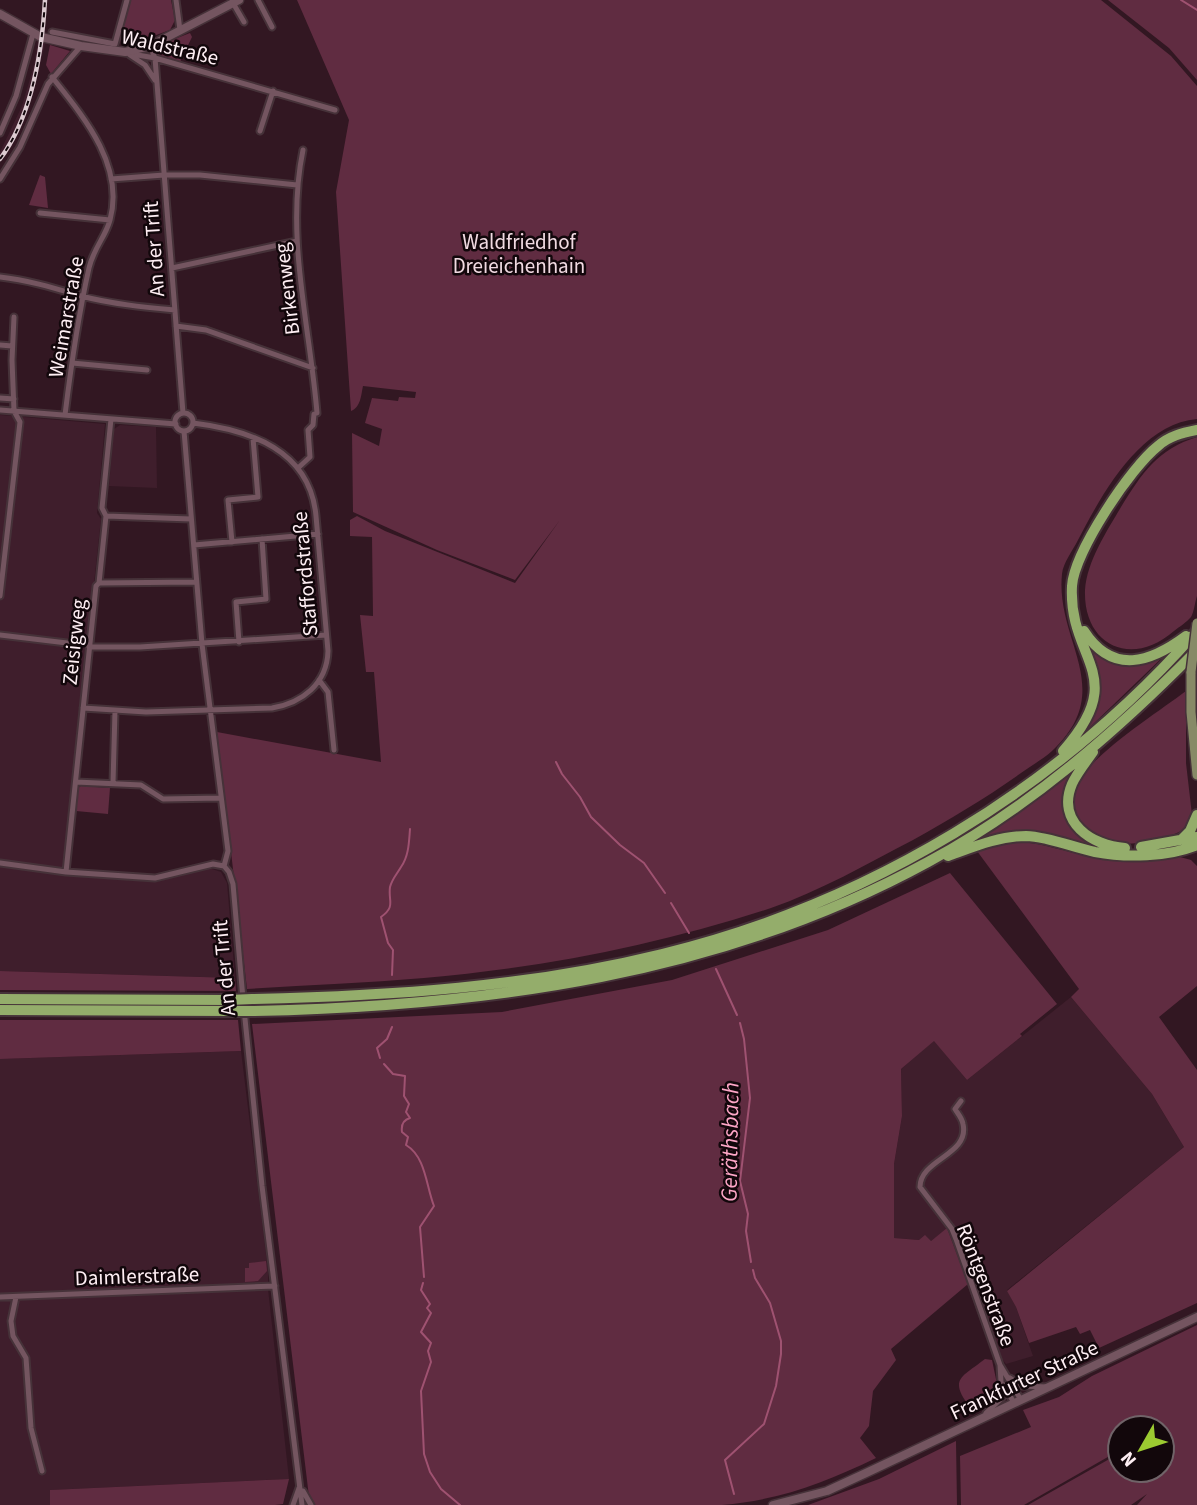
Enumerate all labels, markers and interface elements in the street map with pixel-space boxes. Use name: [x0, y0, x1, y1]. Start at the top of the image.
street label: Waldstraße: [118, 21, 222, 73]
street label: An der Trift: [136, 200, 172, 298]
park label: Waldfriedhof Dreieichenhain: [453, 227, 585, 281]
street label: Birkenweg: [266, 241, 308, 337]
street label: Weimarstraße: [41, 254, 91, 380]
street label: Staffordstraße: [285, 510, 325, 638]
street label: Zeisigweg: [55, 597, 93, 687]
street label: An der Trift: [205, 918, 243, 1017]
water label: Geräthsbach: [712, 1082, 748, 1202]
street label: Röntgenstraße: [949, 1219, 1023, 1351]
street label: Daimlerstraße: [74, 1259, 200, 1293]
street label: Frankfurter Straße: [945, 1332, 1103, 1428]
north arrow: [1106, 1414, 1176, 1484]
text: N: [1114, 1445, 1143, 1472]

